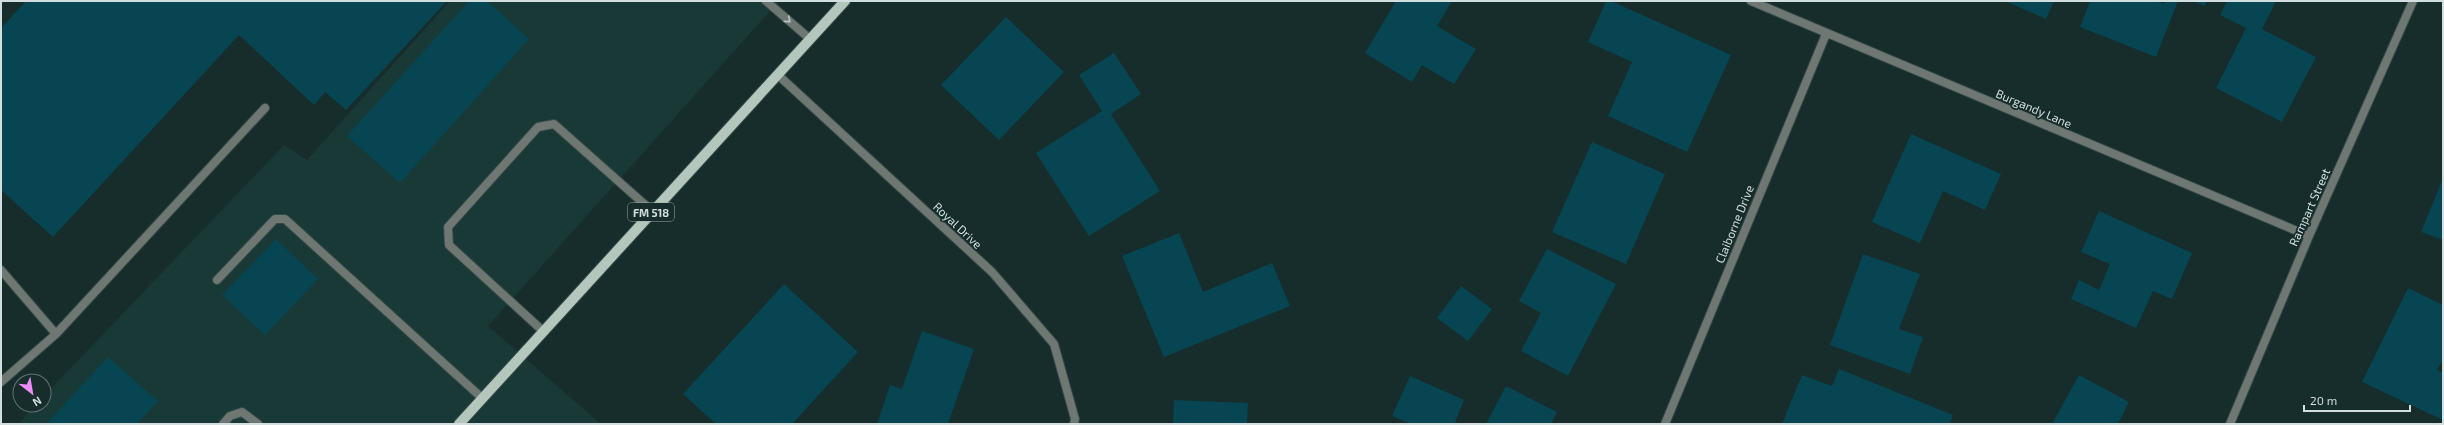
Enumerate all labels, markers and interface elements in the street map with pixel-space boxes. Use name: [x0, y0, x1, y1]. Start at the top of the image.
one-way arrow: [783, 15, 791, 22]
street label: Burgandy Lane: [1994, 86, 2074, 130]
street label: Rampart Street: [2286, 166, 2333, 248]
street label: Claiborne Drive: [1712, 183, 1756, 265]
street label: Royal Drive: [931, 199, 985, 251]
road number: FM 518: [628, 203, 674, 221]
north arrow: [12, 373, 52, 413]
scale bar: [2304, 387, 2410, 413]
text: 20 m: [2310, 393, 2337, 407]
text: N: [31, 394, 44, 410]

